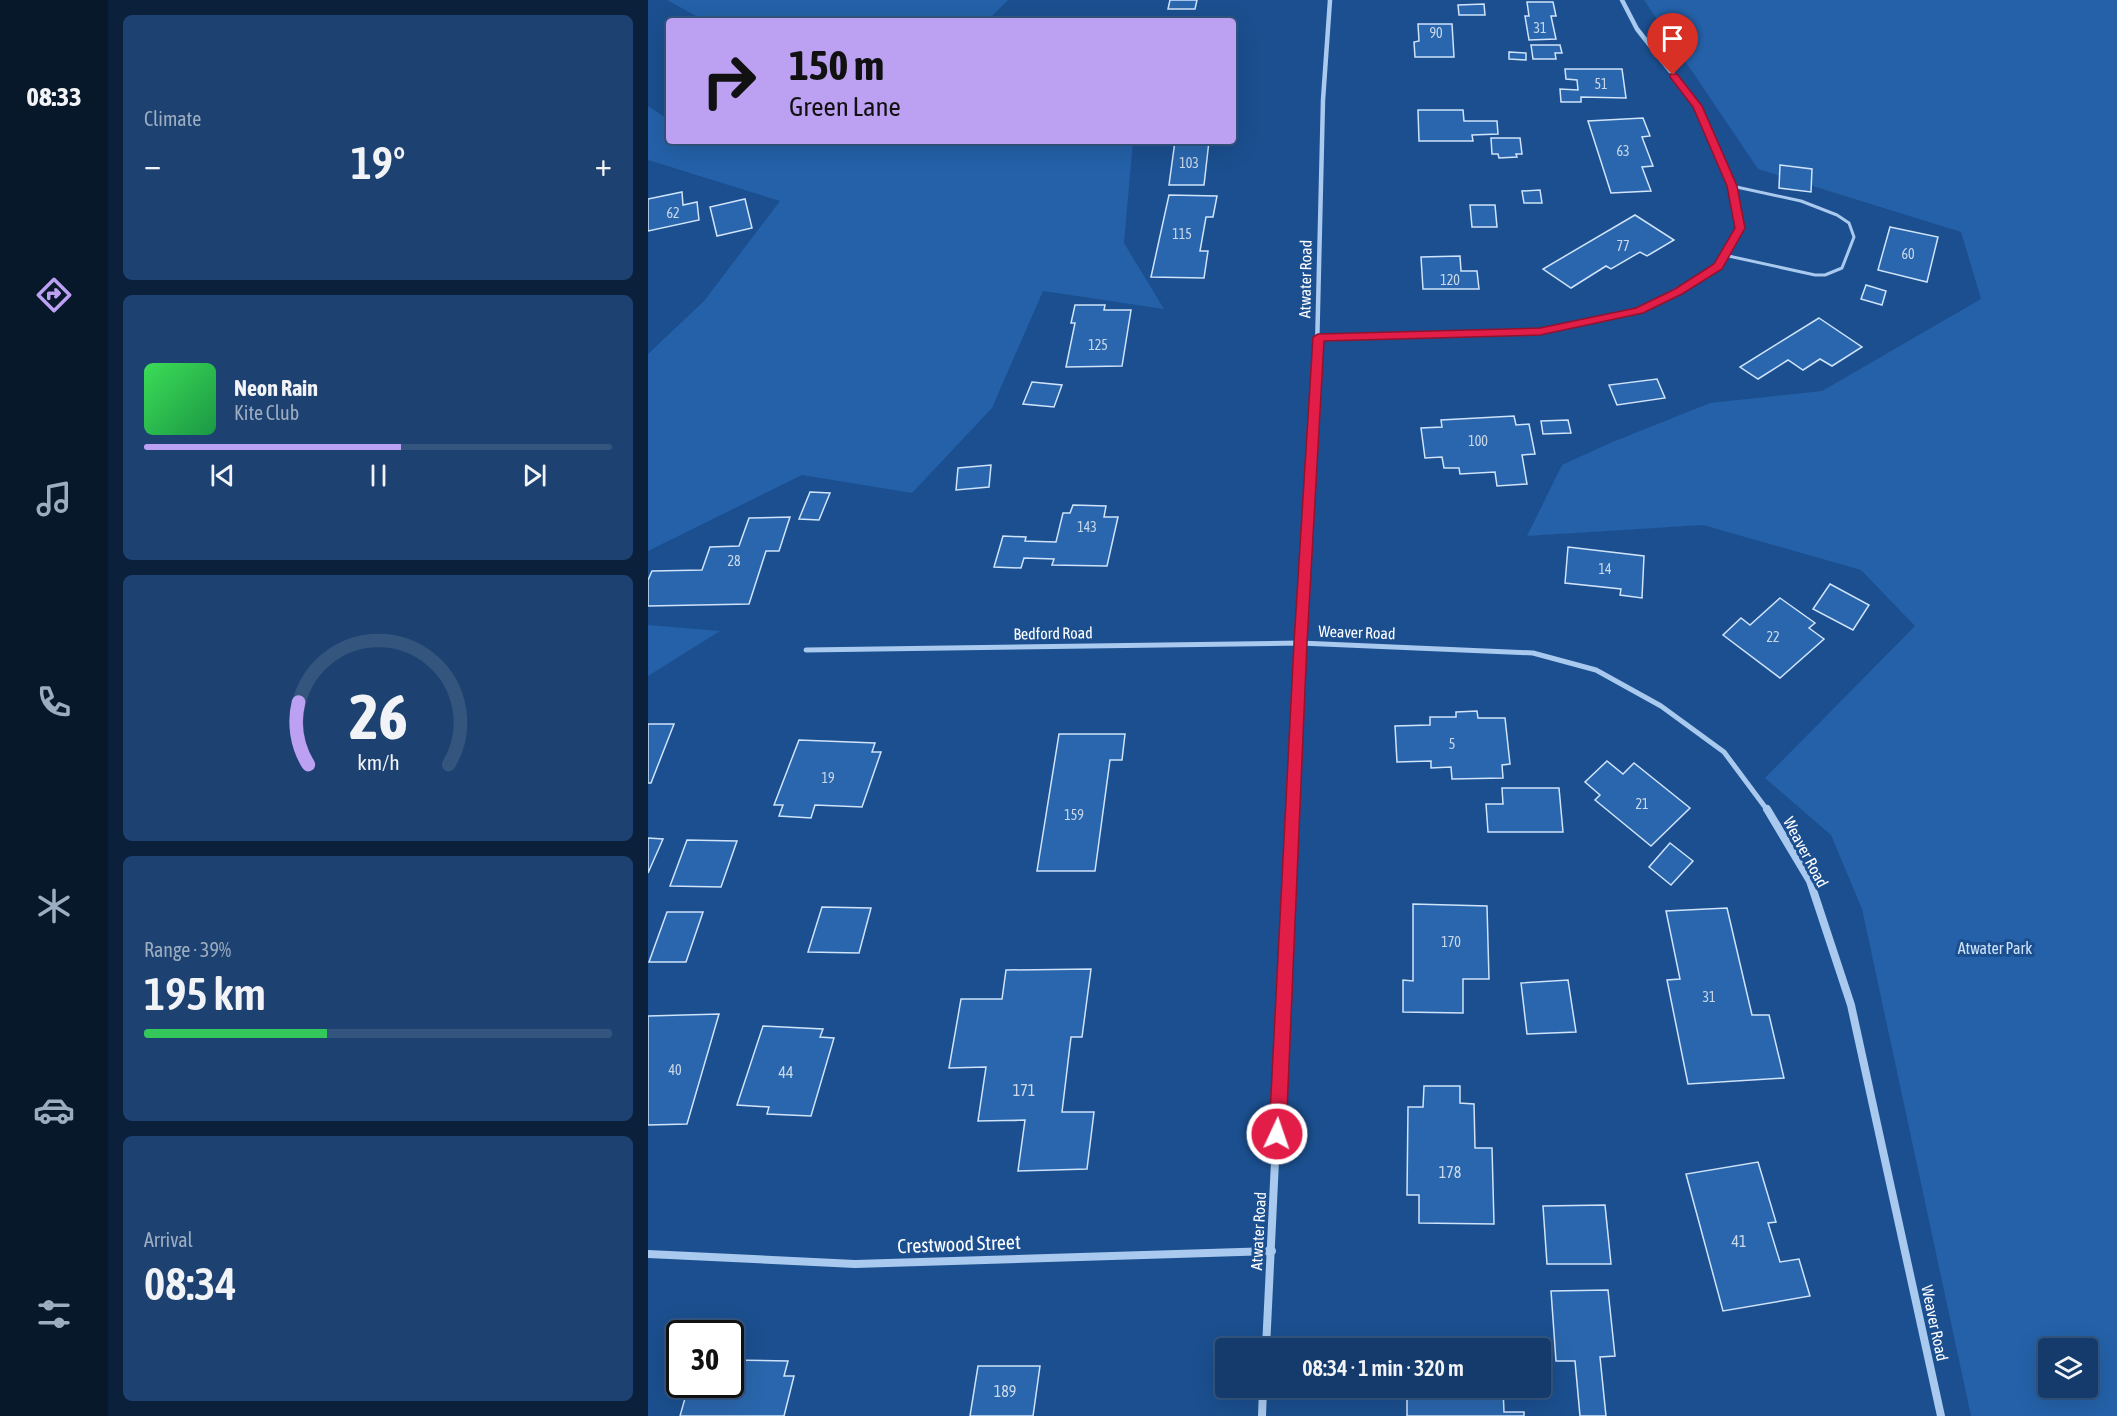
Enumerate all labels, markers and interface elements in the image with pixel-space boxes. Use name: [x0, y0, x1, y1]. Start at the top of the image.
pin: [1647, 13, 1698, 75]
house number: 31: [1533, 20, 1547, 36]
icon: arrive: [1656, 22, 1689, 55]
house number: 90: [1429, 25, 1443, 41]
text: 150 m: [789, 41, 884, 89]
icon: right: [690, 42, 768, 120]
house number: 51: [1594, 76, 1608, 92]
text: 08:33: [26, 81, 82, 112]
text: Green Lane: [789, 91, 901, 122]
text: Climate: [144, 107, 201, 130]
text: 19°: [351, 137, 405, 189]
house number: 63: [1616, 143, 1630, 159]
text: −: [144, 145, 161, 183]
text: +: [595, 145, 612, 183]
house number: 103: [1179, 155, 1199, 171]
house number: 62: [666, 205, 680, 221]
house number: 115: [1172, 226, 1192, 242]
house number: 77: [1616, 238, 1630, 254]
street label: Atwater Road: [1295, 240, 1315, 318]
house number: 60: [1901, 246, 1915, 262]
house number: 120: [1440, 272, 1460, 288]
icon: directions: [33, 274, 75, 316]
house number: 125: [1088, 337, 1108, 353]
text: Neon Rain: [234, 375, 318, 401]
text: Kite Club: [234, 401, 299, 424]
house number: 100: [1468, 433, 1488, 449]
icon: previous: [206, 459, 239, 492]
icon: pause: [362, 459, 395, 492]
icon: next: [518, 459, 551, 492]
icon: music: [33, 478, 75, 520]
house number: 143: [1077, 519, 1097, 535]
house number: 28: [727, 553, 741, 569]
house number: 14: [1598, 561, 1612, 577]
street label: Weaver Road: [1318, 622, 1396, 642]
street label: Bedford Road: [1013, 623, 1093, 643]
house number: 22: [1766, 629, 1780, 645]
icon: phone: [33, 681, 75, 723]
text: 26: [349, 681, 407, 752]
house number: 5: [1449, 736, 1455, 752]
text: km/h: [357, 750, 399, 775]
house number: 19: [821, 770, 835, 786]
house number: 21: [1635, 796, 1649, 812]
house number: 159: [1064, 807, 1084, 823]
street label: Weaver Road: [1780, 814, 1832, 890]
icon: climate: [33, 885, 75, 927]
house number: 170: [1441, 934, 1461, 950]
text: Range · 39%: [144, 938, 231, 961]
park label: Atwater Park: [1958, 939, 2032, 957]
text: 195 km: [144, 968, 266, 1020]
house number: 31: [1702, 989, 1716, 1005]
house number: 40: [668, 1062, 682, 1078]
house number: 44: [778, 1063, 794, 1081]
house number: 171: [1013, 1081, 1035, 1099]
icon: car: [33, 1089, 75, 1131]
position arrow: [1245, 1102, 1309, 1166]
house number: 178: [1439, 1163, 1461, 1181]
street label: Atwater Road: [1247, 1191, 1269, 1271]
text: Arrival: [144, 1228, 193, 1251]
street label: Crestwood Street: [897, 1230, 1021, 1257]
house number: 41: [1731, 1232, 1747, 1250]
text: 08:34: [144, 1258, 237, 1310]
street label: Weaver Road: [1918, 1283, 1952, 1363]
icon: filters: [33, 1293, 75, 1335]
speed limit sign: 30: [666, 1320, 744, 1398]
map controls: [2038, 1338, 2098, 1398]
button: layers: [2038, 1338, 2098, 1398]
text: 08:34 · 1 min · 320 m: [1302, 1355, 1464, 1381]
house number: 189: [994, 1382, 1016, 1400]

